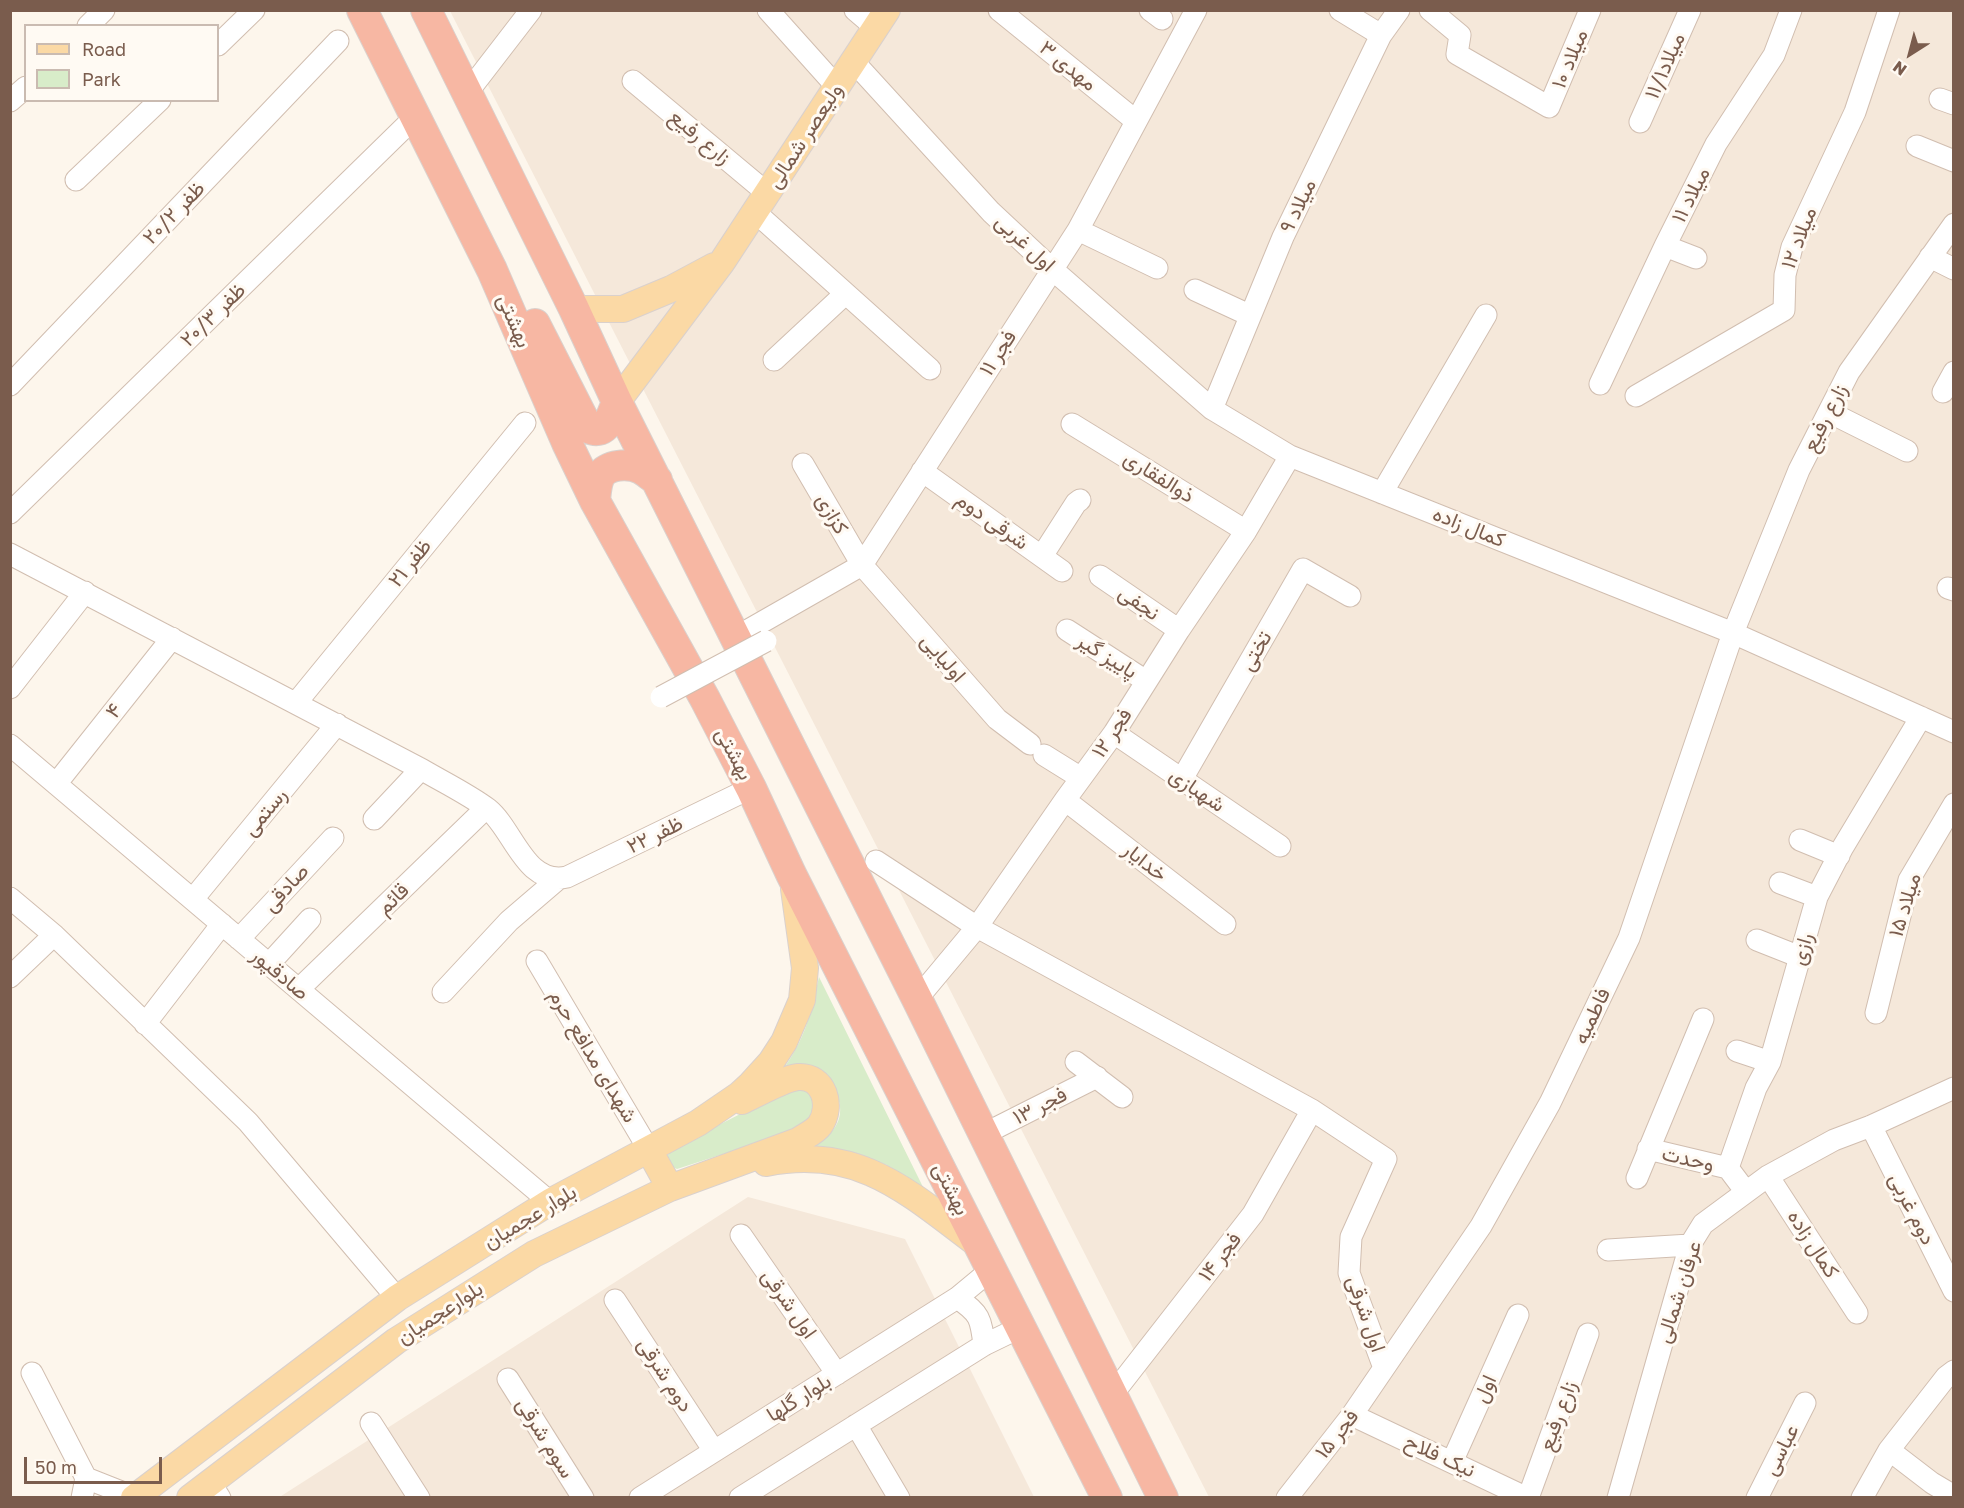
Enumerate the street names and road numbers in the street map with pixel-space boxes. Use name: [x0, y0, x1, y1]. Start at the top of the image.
street label: میلاد ۱۰: [1546, 26, 1594, 92]
street label: میلاد۱۱/۱: [1639, 29, 1691, 103]
street label: مهدی ۳: [1034, 35, 1102, 97]
street label: ولیعصر شمالی: [762, 79, 848, 193]
street label: زارع رفیع: [664, 104, 736, 170]
street label: میلاد ۱۱: [1666, 163, 1716, 227]
street label: میلاد ۹: [1274, 175, 1322, 237]
street label: ظفر ۲۰/۲: [138, 176, 210, 250]
street label: میلاد ۱۲: [1776, 204, 1822, 272]
street label: اول غربی: [990, 209, 1060, 277]
street label: ظفر ۲۰/۳: [175, 278, 251, 352]
street label: بهشتی: [492, 291, 536, 351]
street label: فجر ۱۱: [974, 325, 1022, 381]
street label: زارع رفیع: [1797, 380, 1853, 456]
street label: ذوالفقاری: [1119, 445, 1199, 509]
street label: شرقی دوم: [951, 487, 1033, 555]
street label: کزازی: [810, 489, 854, 539]
street label: کمال زاده: [1429, 501, 1509, 553]
street label: ظفر ۲۱: [383, 534, 437, 592]
street label: نجفی: [1114, 580, 1164, 626]
street label: تختی: [1235, 627, 1277, 675]
street label: اولیایی: [915, 628, 971, 688]
street label: پاییز گیر: [1072, 628, 1142, 684]
street label: ۴: [100, 699, 128, 723]
street label: فجر ۱۲: [1086, 703, 1138, 763]
street label: بهشتی: [710, 724, 758, 784]
street label: شهبازی: [1164, 762, 1230, 818]
street label: رستمی: [237, 783, 293, 841]
street label: ظفر ۲۲: [623, 811, 687, 859]
street label: خدایار: [1118, 837, 1172, 887]
street label: صادقی: [258, 859, 314, 917]
street label: میلاد ۱۵: [1883, 870, 1927, 940]
street label: قائم: [372, 878, 414, 920]
street label: رازی: [1785, 930, 1819, 968]
street label: صادقپور: [246, 942, 314, 1006]
street label: فاطمیه: [1568, 984, 1616, 1048]
street label: شهدای مدافع حرم: [543, 985, 643, 1127]
street label: فجر ۱۳: [1009, 1082, 1071, 1130]
street label: وحدت: [1659, 1141, 1717, 1177]
street label: بهشتی: [927, 1159, 975, 1219]
street label: دوم غربی: [1883, 1169, 1941, 1249]
street label: بلوار عجمیان: [479, 1179, 581, 1255]
street label: کمال زاده: [1782, 1205, 1844, 1283]
street label: فجر ۱۴: [1193, 1227, 1247, 1287]
street label: عرفان شمالی: [1651, 1238, 1707, 1346]
street label: اول شرقی: [756, 1264, 822, 1344]
street label: اول شرقی: [1341, 1272, 1391, 1356]
street label: بلوارعجمیان: [392, 1276, 488, 1350]
street label: دوم شرقی: [632, 1333, 698, 1417]
street label: بلوار گلها: [762, 1368, 836, 1428]
street label: اول: [1468, 1371, 1502, 1407]
street label: زارع رفیع: [1534, 1377, 1582, 1455]
street label: سوم شرقی: [510, 1393, 580, 1483]
street label: فجر ۱۵: [1310, 1404, 1364, 1464]
street label: عباسی: [1758, 1420, 1804, 1480]
street label: نیک فلاح: [1401, 1429, 1479, 1483]

